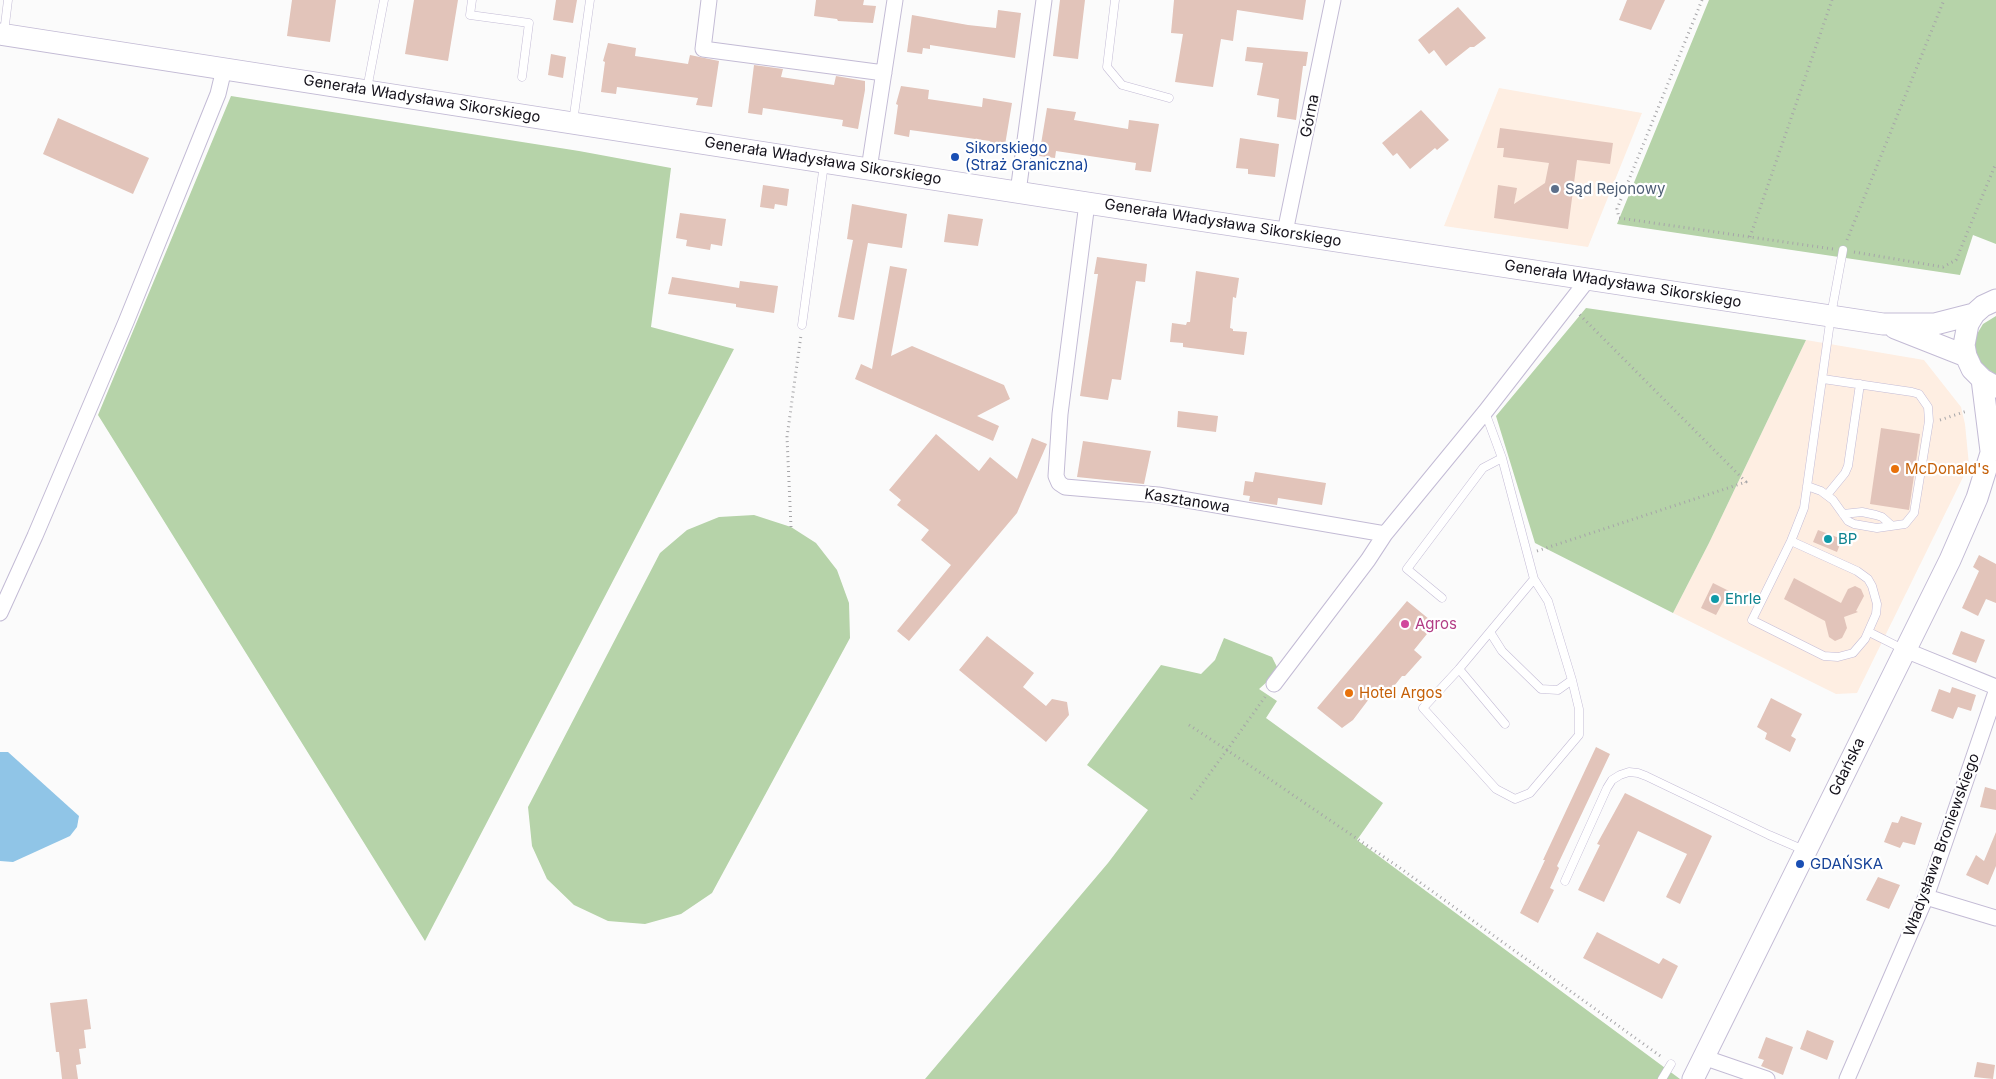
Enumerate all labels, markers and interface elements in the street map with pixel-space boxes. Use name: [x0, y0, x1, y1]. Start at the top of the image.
street label: Generała Władysława Sikorskiego: [302, 71, 542, 127]
street label: Górna: [1297, 93, 1323, 139]
street label: Generała Władysława Sikorskiego: [703, 133, 943, 189]
place label: Sikorskiego (Straż Graniczna): [965, 139, 1089, 174]
marker: Sikorskiego (Straż Graniczna): [949, 151, 961, 163]
place label: Sąd Rejonowy: [1565, 180, 1666, 198]
marker: Sąd Rejonowy: [1549, 183, 1561, 195]
street label: Generała Władysława Sikorskiego: [1103, 195, 1343, 251]
street label: Generała Władysława Sikorskiego: [1503, 256, 1743, 312]
place label: McDonald's: [1905, 460, 1989, 478]
marker: McDonald's: [1889, 463, 1901, 475]
street label: Kasztanowa: [1143, 485, 1231, 517]
place label: BP: [1838, 530, 1857, 548]
marker: BP: [1822, 533, 1834, 545]
place label: Ehrle: [1725, 590, 1761, 608]
marker: Ehrle: [1709, 593, 1721, 605]
place label: Agros: [1415, 615, 1457, 633]
marker: Agros: [1399, 618, 1411, 630]
place label: Hotel Argos: [1359, 684, 1442, 702]
marker: Hotel Argos: [1343, 687, 1355, 699]
street label: Gdańska: [1825, 735, 1869, 799]
street label: Władysława Broniewskiego: [1900, 751, 1984, 939]
place label: GDAŃSKA: [1810, 855, 1883, 873]
marker: GDAŃSKA: [1794, 858, 1806, 870]

